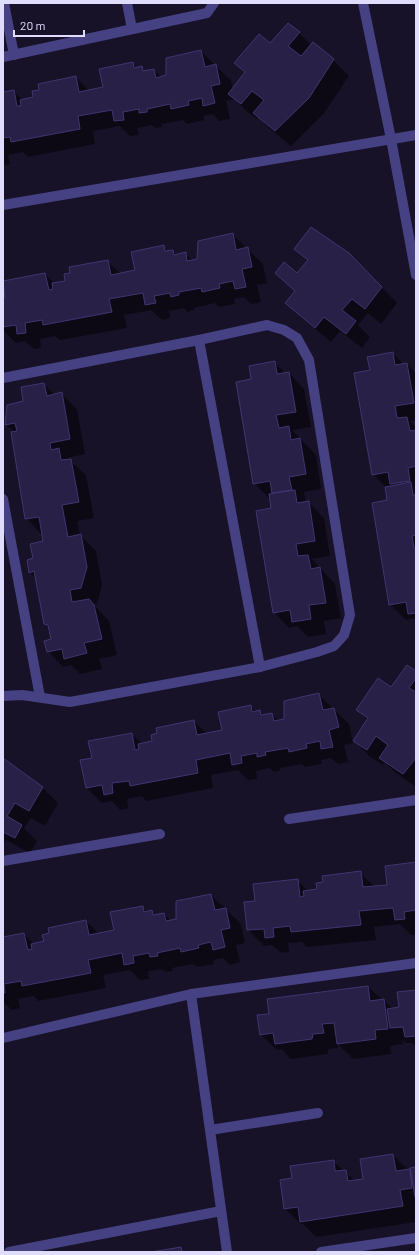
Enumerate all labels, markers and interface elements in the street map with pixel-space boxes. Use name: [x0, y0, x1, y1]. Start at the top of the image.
scale bar: [14, 12, 84, 38]
text: 20 m: [20, 18, 46, 32]

